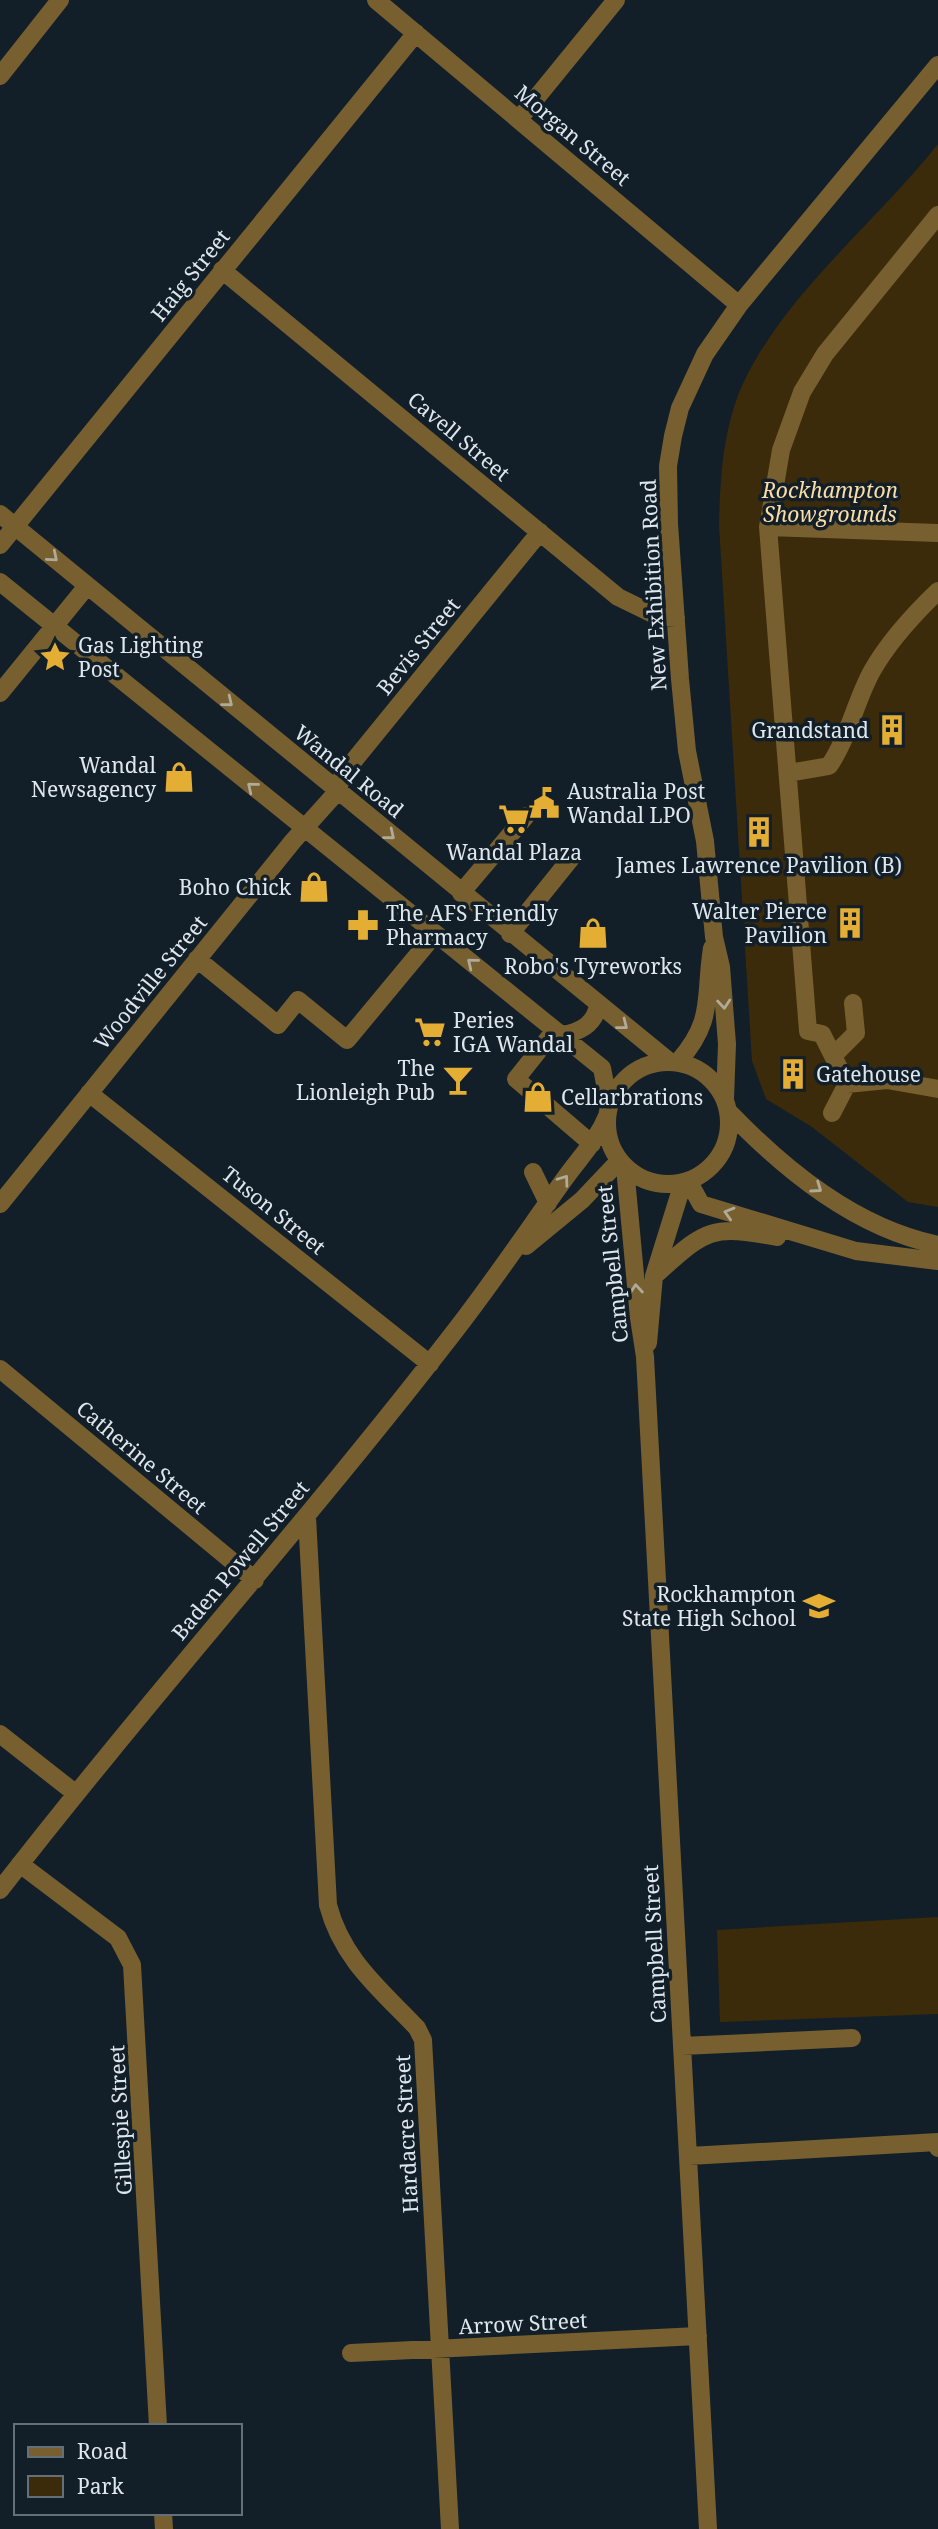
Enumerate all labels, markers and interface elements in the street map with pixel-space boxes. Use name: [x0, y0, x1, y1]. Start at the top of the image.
street label: Morgan Street: [509, 79, 637, 191]
street label: Haig Street: [144, 223, 236, 327]
street label: Cavell Street: [402, 385, 516, 487]
park label: Rockhampton Showgrounds: [761, 476, 899, 528]
street label: New Exhibition Road: [633, 479, 673, 691]
one-way arrow: [44, 549, 57, 561]
street label: Bevis Street: [370, 592, 466, 700]
place label: Gas Lighting Post: [78, 631, 204, 683]
place icon: Gas Lighting Post: [38, 640, 72, 674]
one-way arrow: [220, 694, 233, 706]
building icon: Grandstand: [875, 713, 909, 747]
place label: Grandstand: [751, 716, 869, 744]
street label: Wandal Road: [288, 718, 410, 824]
place label: Wandal Newsagency: [31, 751, 156, 803]
shop icon: Wandal Newsagency: [162, 760, 196, 794]
place label: Australia Post Wandal LPO: [567, 777, 705, 829]
one-way arrow: [247, 783, 260, 795]
public building icon: Australia Post Wandal LPO: [527, 786, 561, 820]
supermarket icon: Wandal Plaza: [497, 802, 531, 836]
building icon: James Lawrence Pavilion (B): [742, 815, 776, 849]
one-way arrow: [383, 826, 395, 839]
place label: Wandal Plaza: [446, 838, 582, 866]
place label: James Lawrence Pavilion (B): [615, 851, 902, 879]
shop icon: Boho Chick: [297, 870, 331, 904]
place label: Boho Chick: [179, 873, 292, 901]
place label: Walter Pierce Pavilion: [692, 897, 827, 949]
place label: The AFS Friendly Pharmacy: [386, 899, 558, 951]
building icon: Walter Pierce Pavilion: [833, 906, 867, 940]
pharmacy icon: The AFS Friendly Pharmacy: [346, 908, 380, 942]
street label: Woodville Street: [87, 909, 213, 1055]
shop icon: Robo's Tyreworks: [576, 916, 610, 950]
place label: Robo's Tyreworks: [504, 952, 682, 980]
one-way arrow: [468, 959, 480, 972]
one-way arrow: [716, 999, 731, 1010]
place label: Peries IGA Wandal: [453, 1006, 574, 1058]
supermarket icon: Peries IGA Wandal: [413, 1015, 447, 1049]
one-way arrow: [616, 1017, 628, 1030]
place label: The Lionleigh Pub: [296, 1054, 435, 1106]
building icon: Gatehouse: [776, 1057, 810, 1091]
place label: Gatehouse: [816, 1060, 921, 1088]
bar icon: The Lionleigh Pub: [441, 1063, 475, 1097]
shop icon: Cellarbrations: [521, 1080, 555, 1114]
place label: Cellarbrations: [561, 1083, 703, 1111]
street label: Tuson Street: [216, 1160, 332, 1260]
one-way arrow: [556, 1175, 568, 1188]
one-way arrow: [809, 1180, 822, 1192]
street label: Campbell Street: [590, 1184, 634, 1344]
one-way arrow: [723, 1206, 735, 1221]
one-way arrow: [629, 1283, 644, 1294]
street label: Catherine Street: [71, 1394, 213, 1520]
street label: Baden Powell Street: [165, 1474, 315, 1646]
place label: Rockhampton State High School: [622, 1580, 796, 1632]
school or university icon: Rockhampton State High School: [802, 1589, 836, 1623]
street label: Campbell Street: [636, 1864, 672, 2024]
street label: Gillespie Street: [102, 2044, 138, 2196]
street label: Hardacre Street: [388, 2054, 424, 2214]
street label: Arrow Street: [458, 2306, 588, 2340]
legend: [14, 2424, 242, 2515]
text: Road: [77, 2437, 128, 2465]
text: Park: [77, 2472, 124, 2500]

